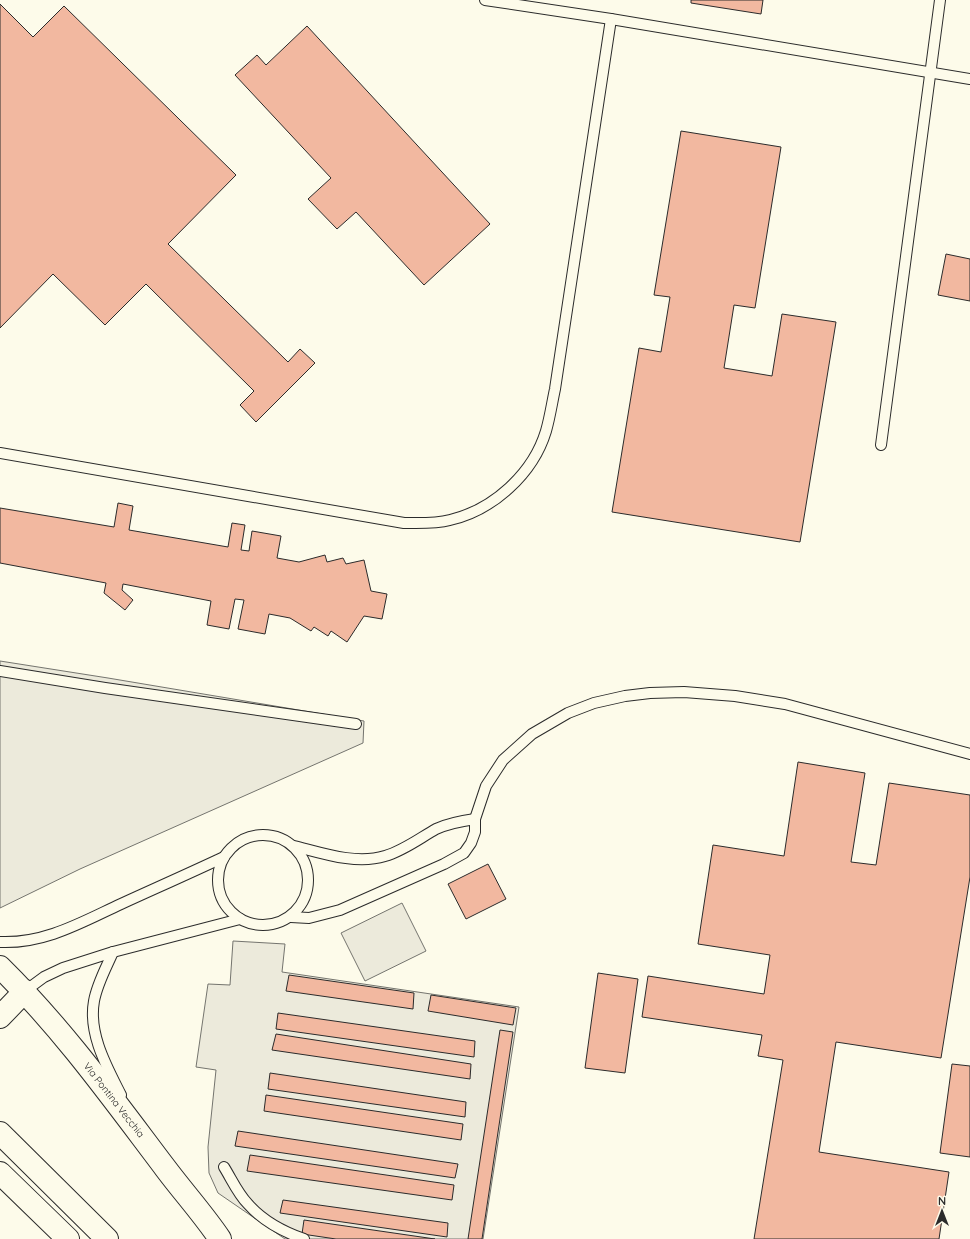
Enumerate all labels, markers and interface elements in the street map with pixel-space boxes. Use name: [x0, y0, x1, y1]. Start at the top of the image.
street label: Via Pontina Vecchia: [81, 1060, 147, 1140]
north arrow: [922, 1191, 962, 1231]
text: N: [938, 1194, 946, 1208]

